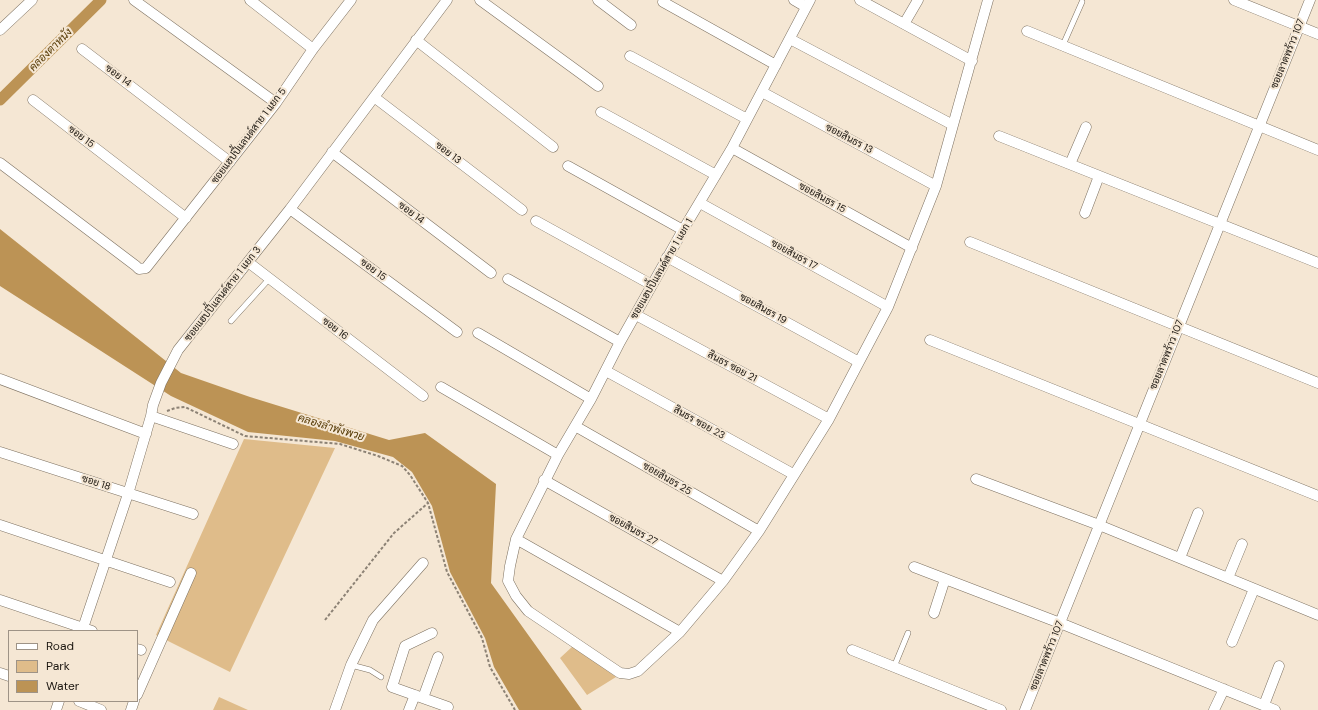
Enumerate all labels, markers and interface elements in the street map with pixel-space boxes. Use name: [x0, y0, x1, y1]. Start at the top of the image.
street label: ซอยลาดพร้าว 107: [1269, 17, 1307, 91]
water label: คลองตาหนัง: [27, 26, 75, 74]
street label: ซอย 14: [103, 62, 133, 90]
street label: ซอยแฮปปี้แลนด์สาย 1 แยก 5: [209, 86, 289, 186]
street label: ซอยสินธร 13: [823, 122, 875, 156]
street label: ซอย 15: [66, 123, 96, 151]
street label: ซอย 13: [433, 139, 463, 167]
street label: ซอยสินธร 15: [796, 180, 848, 216]
street label: ซอย 14: [396, 199, 426, 227]
street label: ซอยแฮปปี้แลนด์สาย 1 แยก 1: [628, 217, 696, 321]
street label: ซอยสินธร 17: [769, 237, 819, 273]
street label: ซอยแฮปปี้แลนด์สาย 1 แยก 3: [182, 244, 264, 344]
street label: ซอย 15: [358, 256, 388, 284]
street label: ซอยสินธร 19: [737, 291, 789, 327]
street label: ซอย 16: [319, 315, 351, 343]
street label: ซอยลาดพร้าว 107: [1148, 318, 1186, 392]
street label: สินธร ซอย 21: [705, 349, 759, 385]
street label: สินธร ซอย 23: [671, 404, 727, 442]
water label: คลองลำพังพวย: [296, 412, 366, 444]
street label: ซอยสินธร 25: [640, 460, 694, 498]
street label: ซอย 18: [80, 473, 112, 493]
street label: ซอยสินธร 27: [607, 512, 659, 548]
street label: ซอยลาดพร้าว 107: [1028, 619, 1066, 693]
legend: [8, 630, 138, 702]
text: Road: [46, 638, 74, 654]
text: Park: [46, 658, 70, 674]
text: Water: [46, 678, 79, 694]

